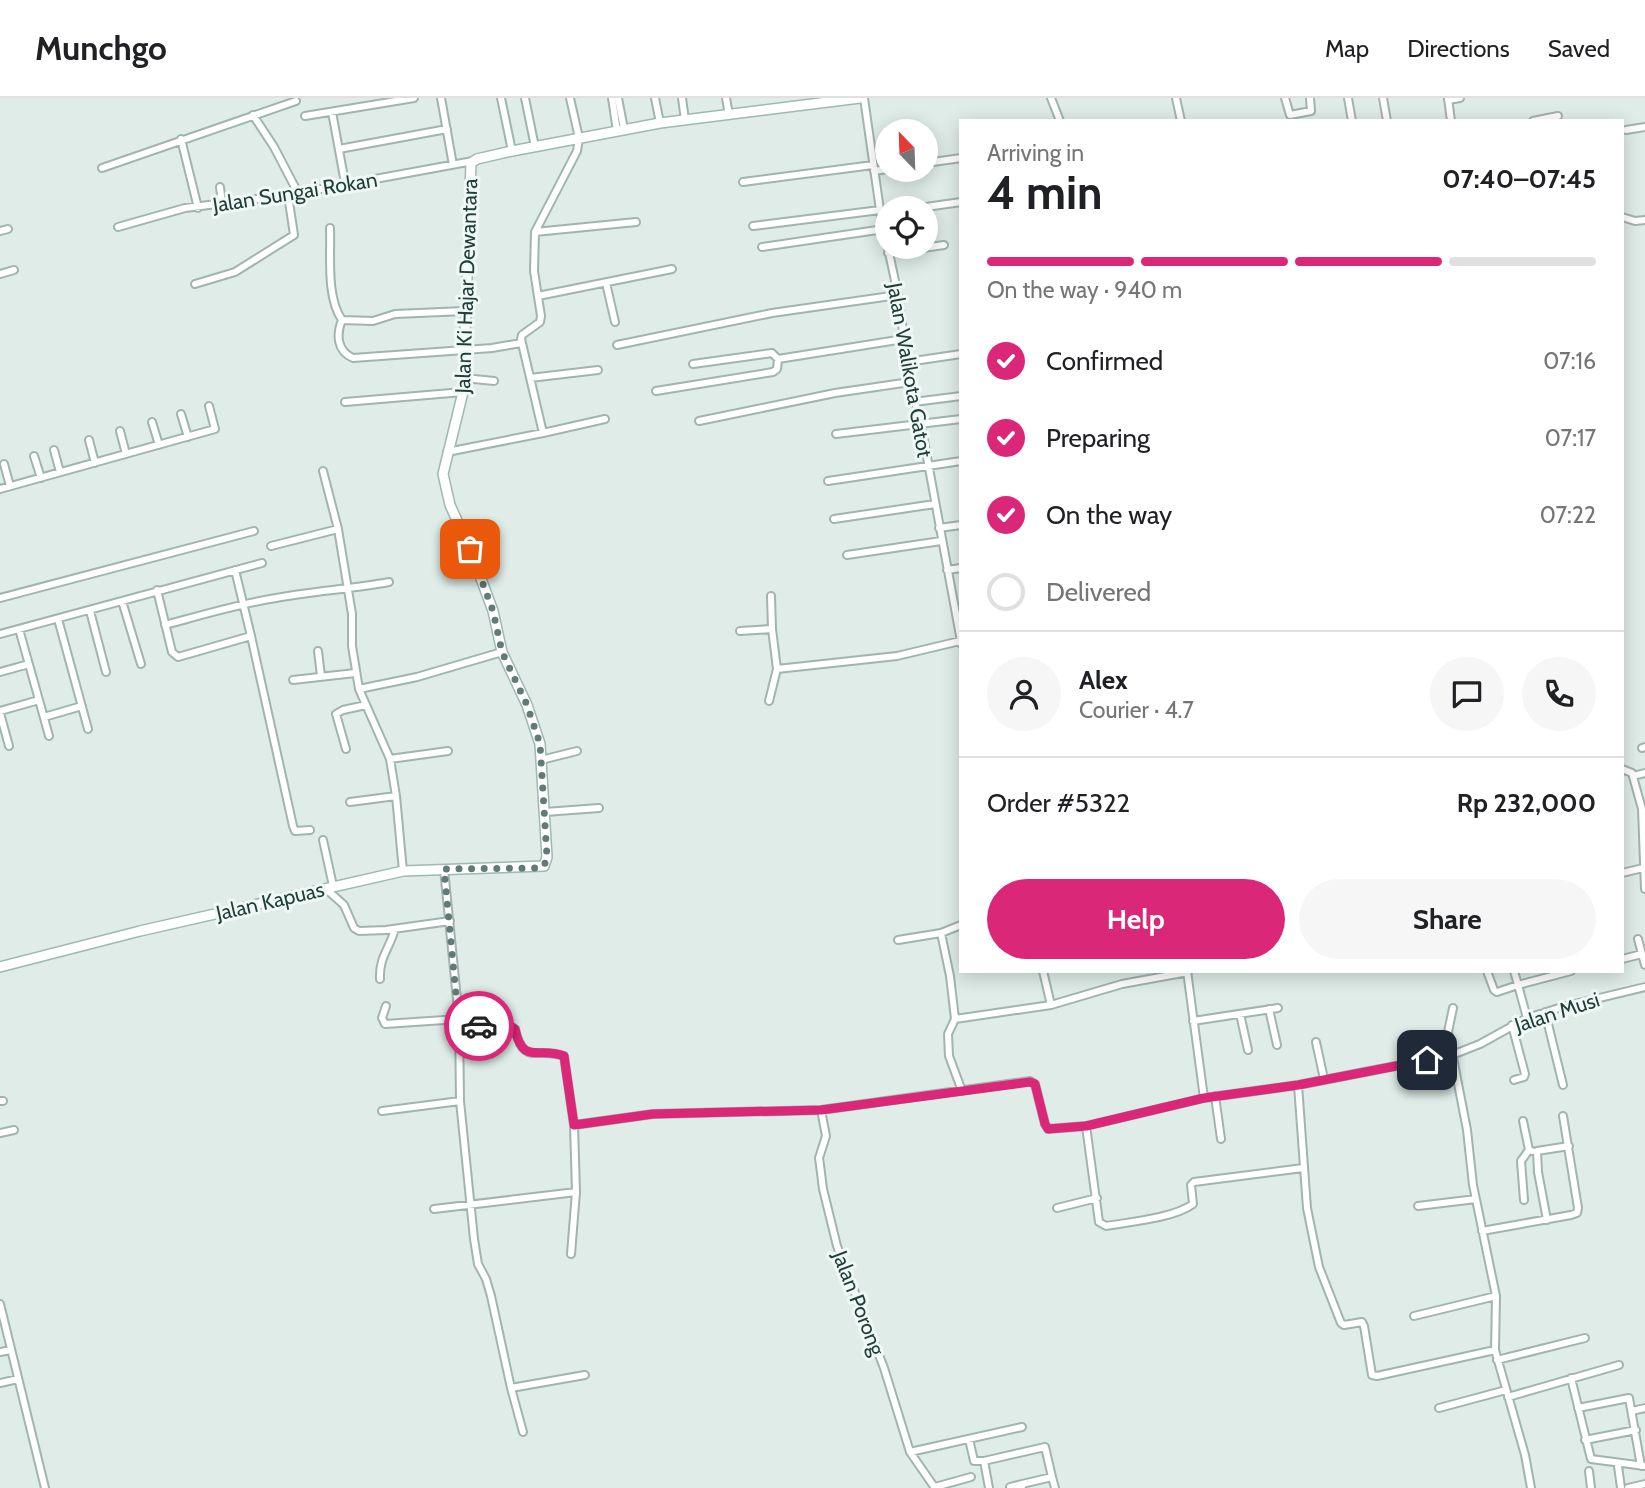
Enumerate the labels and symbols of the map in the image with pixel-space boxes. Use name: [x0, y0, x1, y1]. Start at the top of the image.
north arrow: [875, 119, 938, 182]
street label: Jalan Sungai Rokan: [210, 167, 379, 218]
street label: Jalan Ki Hajar Dewantara: [450, 178, 483, 395]
street label: Jalan Walikota Gatot: [882, 280, 938, 459]
pin: [440, 519, 500, 579]
street label: Jalan Kapuas: [213, 876, 327, 926]
street label: Jalan Musi: [1510, 987, 1603, 1038]
courier: [444, 991, 514, 1061]
pin: [1397, 1030, 1457, 1090]
street label: Jalan Porong: [827, 1246, 891, 1359]

